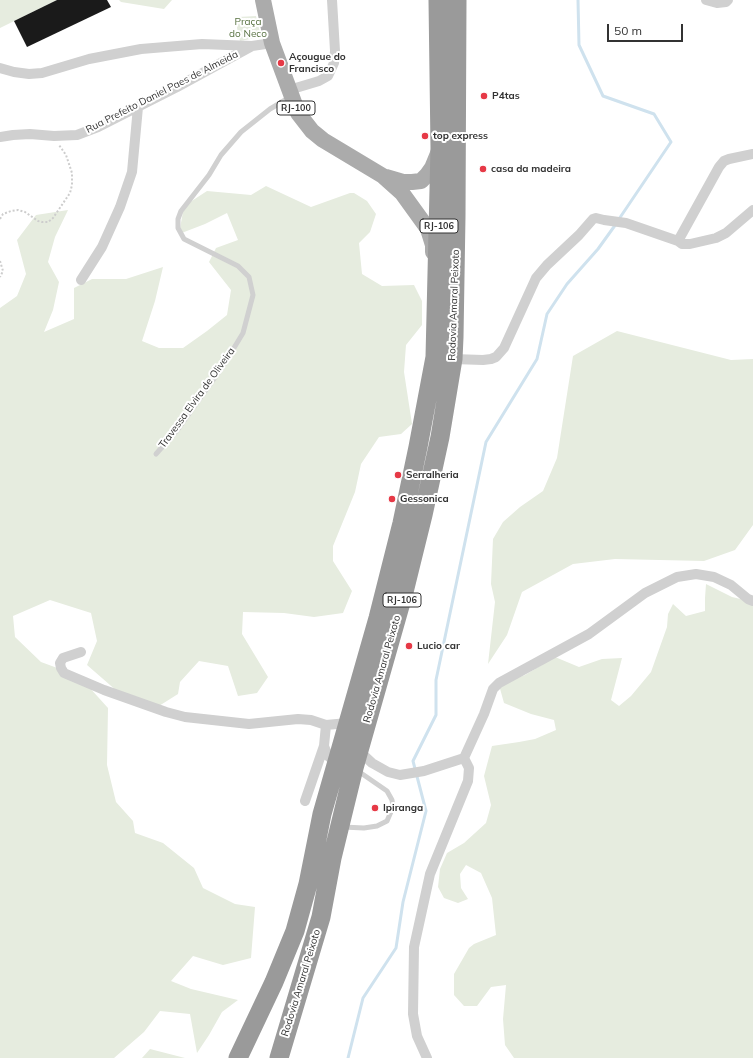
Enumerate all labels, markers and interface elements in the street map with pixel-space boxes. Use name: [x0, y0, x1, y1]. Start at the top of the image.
park label: Praça do Neco: [229, 16, 267, 40]
scale bar: [609, 16, 685, 42]
text: 50 m: [614, 23, 642, 38]
street label: Rua Prefeito Daniel Paes de Almeida: [84, 48, 240, 136]
place label: Açougue do Francisco: [289, 51, 346, 74]
marker: Açougue do Francisco: [276, 58, 286, 68]
place label: P4tas: [492, 90, 520, 102]
marker: P4tas: [479, 91, 489, 101]
road number: RJ-100: [277, 101, 315, 115]
place label: top express: [433, 130, 488, 142]
marker: top express: [420, 131, 430, 141]
place label: casa da madeira: [491, 163, 571, 175]
marker: casa da madeira: [478, 164, 488, 174]
road number: RJ-106: [420, 219, 458, 233]
street label: Rodovia Amaral Peixoto: [446, 249, 462, 361]
street label: Travessa Elvira de Oliveira: [156, 345, 238, 451]
place label: Serralheria: [406, 469, 459, 481]
marker: Serralheria: [393, 470, 403, 480]
place label: Gessonica: [400, 493, 449, 505]
marker: Gessonica: [387, 494, 397, 504]
road number: RJ-106: [383, 593, 421, 607]
street label: Rodovia Amaral Peixoto: [361, 614, 403, 724]
place label: Lucio car: [417, 640, 460, 652]
marker: Lucio car: [404, 641, 414, 651]
place label: Ipiranga: [383, 802, 423, 814]
marker: Ipiranga: [370, 803, 380, 813]
street label: Rodovia Amaral Peixoto: [279, 928, 323, 1038]

